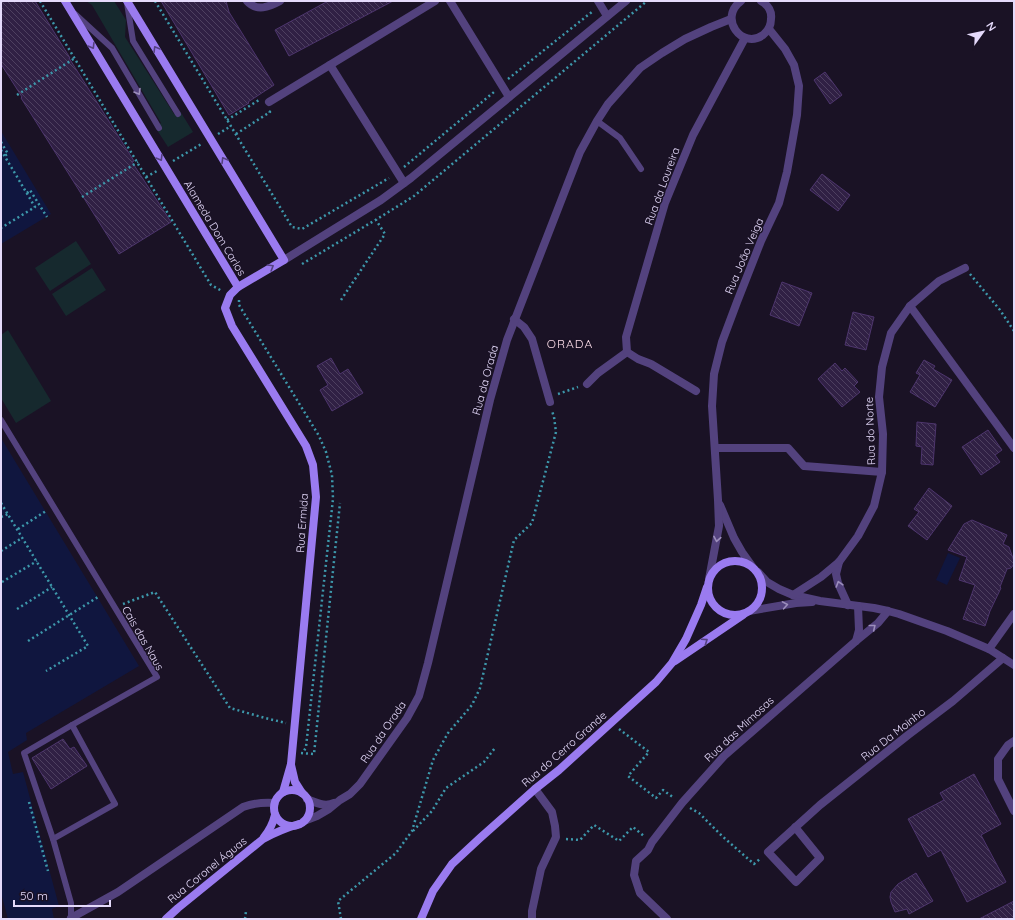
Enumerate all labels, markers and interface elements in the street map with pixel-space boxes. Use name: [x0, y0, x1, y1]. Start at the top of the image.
north arrow: [963, 12, 1003, 52]
text: N: [983, 19, 999, 34]
one-way arrow: [88, 42, 95, 49]
one-way arrow: [154, 46, 161, 53]
one-way arrow: [133, 88, 140, 95]
street label: Rua da Loureira: [641, 145, 683, 227]
one-way arrow: [155, 154, 162, 161]
one-way arrow: [221, 157, 228, 164]
street label: Alameda Dom Carlos: [181, 178, 249, 278]
street label: Rua João Veiga: [722, 216, 766, 296]
one-way arrow: [267, 264, 274, 271]
district label: ORADA: [547, 336, 593, 351]
street label: Rua da Orada: [469, 343, 501, 417]
street label: Rua do Norte: [862, 397, 878, 465]
street label: Rua Ermida: [293, 493, 311, 553]
one-way arrow: [713, 536, 721, 542]
one-way arrow: [835, 581, 844, 588]
one-way arrow: [782, 601, 788, 610]
street label: Cais das Naus: [119, 603, 167, 673]
one-way arrow: [868, 624, 876, 631]
one-way arrow: [700, 639, 707, 646]
street label: Rua das Mimosas: [701, 693, 777, 765]
street label: Rua da Orada: [357, 698, 409, 766]
street label: Rua Da Moinho: [858, 704, 928, 764]
street label: Rua do Cerro Grande: [518, 708, 610, 790]
street label: Rua Coronel Águas: [165, 834, 249, 906]
scale bar: [14, 882, 110, 908]
text: 50 m: [20, 888, 48, 903]

